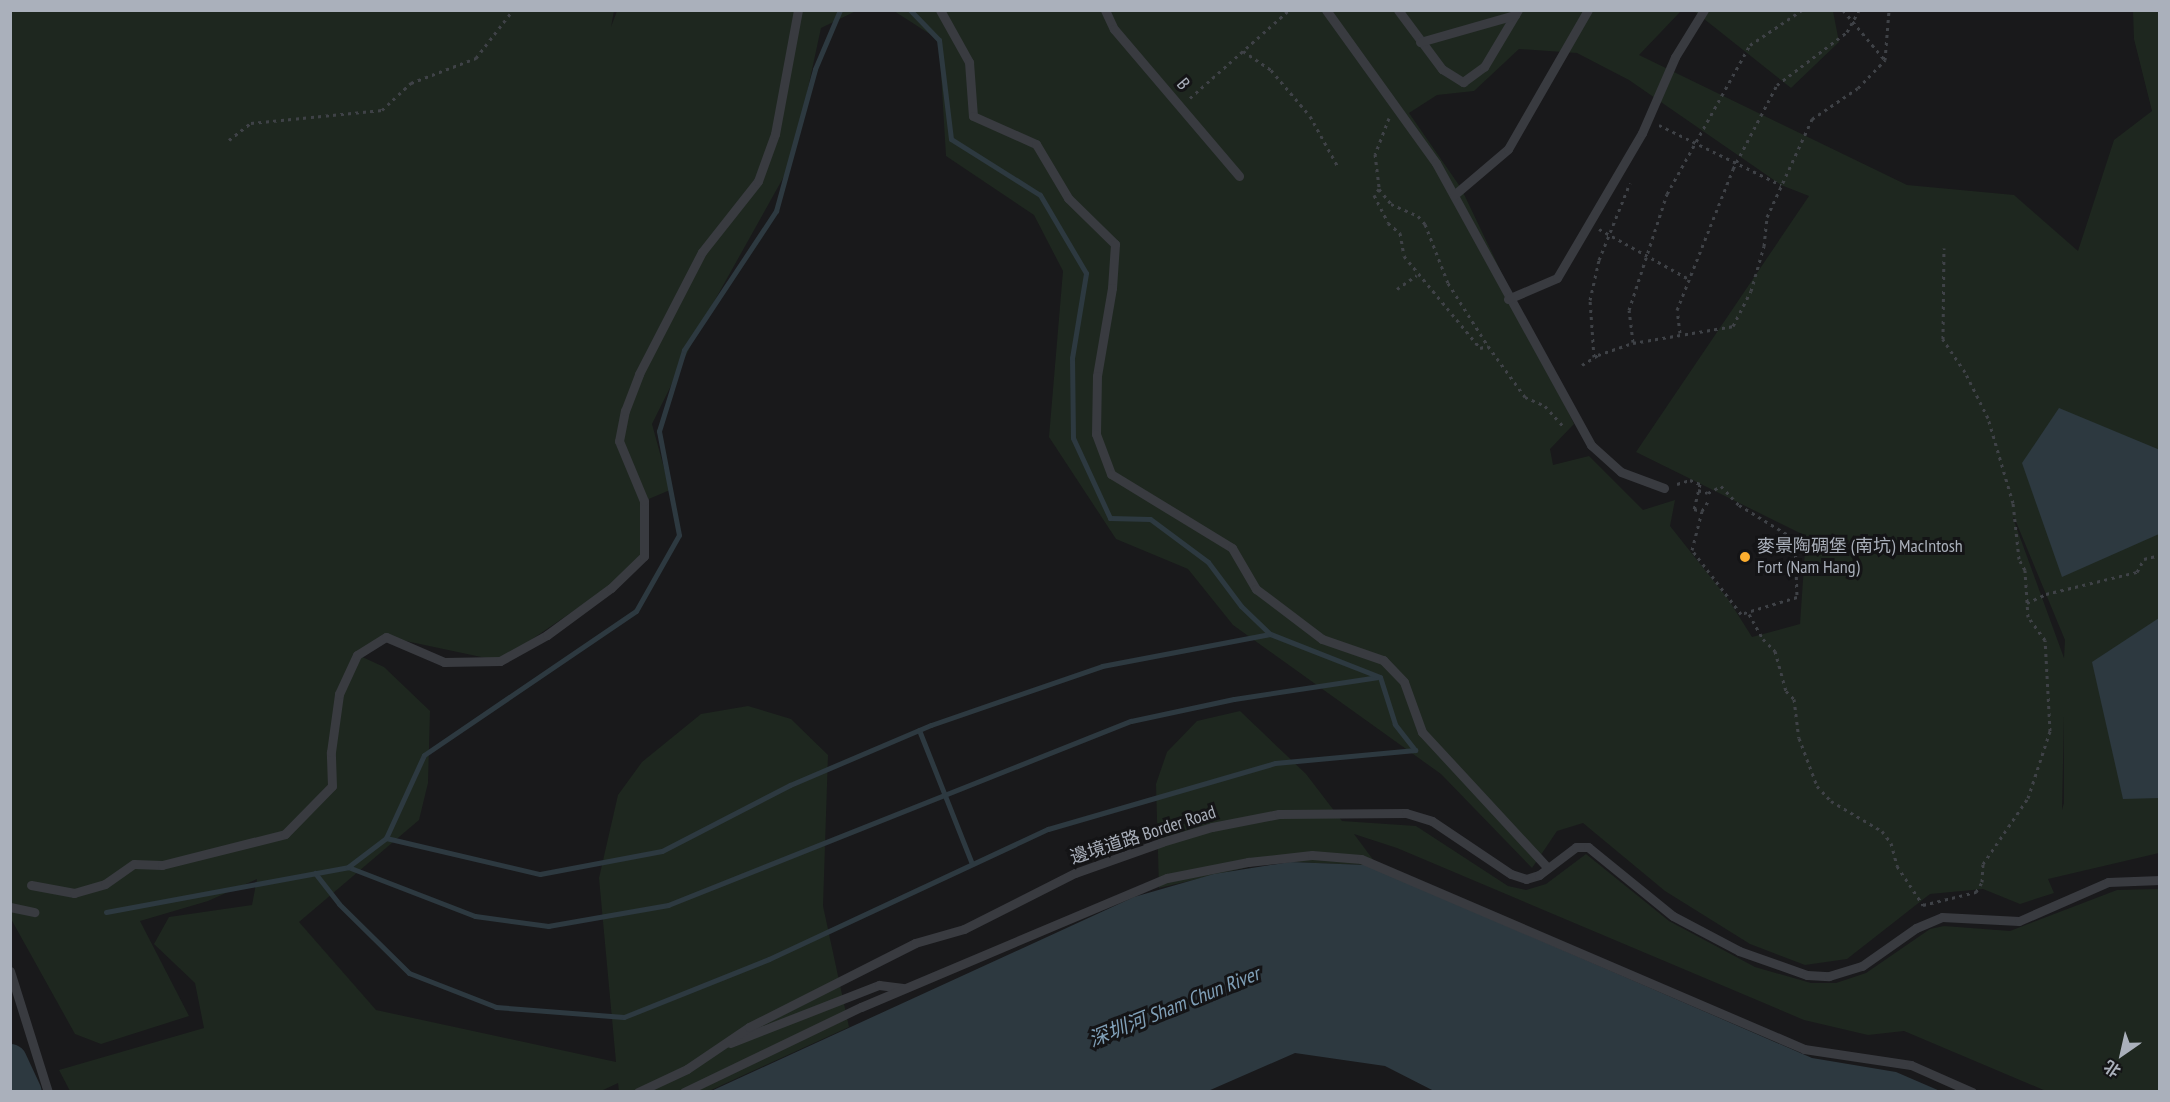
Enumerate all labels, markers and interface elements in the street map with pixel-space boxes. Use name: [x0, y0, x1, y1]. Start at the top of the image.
street label: B: [1172, 74, 1194, 94]
place label: 麥景陶碉堡 (南坑) MacIntosh Fort (Nam Hang): [1757, 536, 1963, 578]
marker: 麥景陶碉堡 (南坑) MacIntosh Fort (Nam Hang): [1738, 550, 1752, 564]
street label: 邊境道路 Border Road: [1068, 801, 1218, 869]
water label: 深圳河 Sham Chun River: [1085, 962, 1263, 1052]
north arrow: [2092, 1024, 2152, 1084]
text: 北: [2100, 1056, 2124, 1082]

